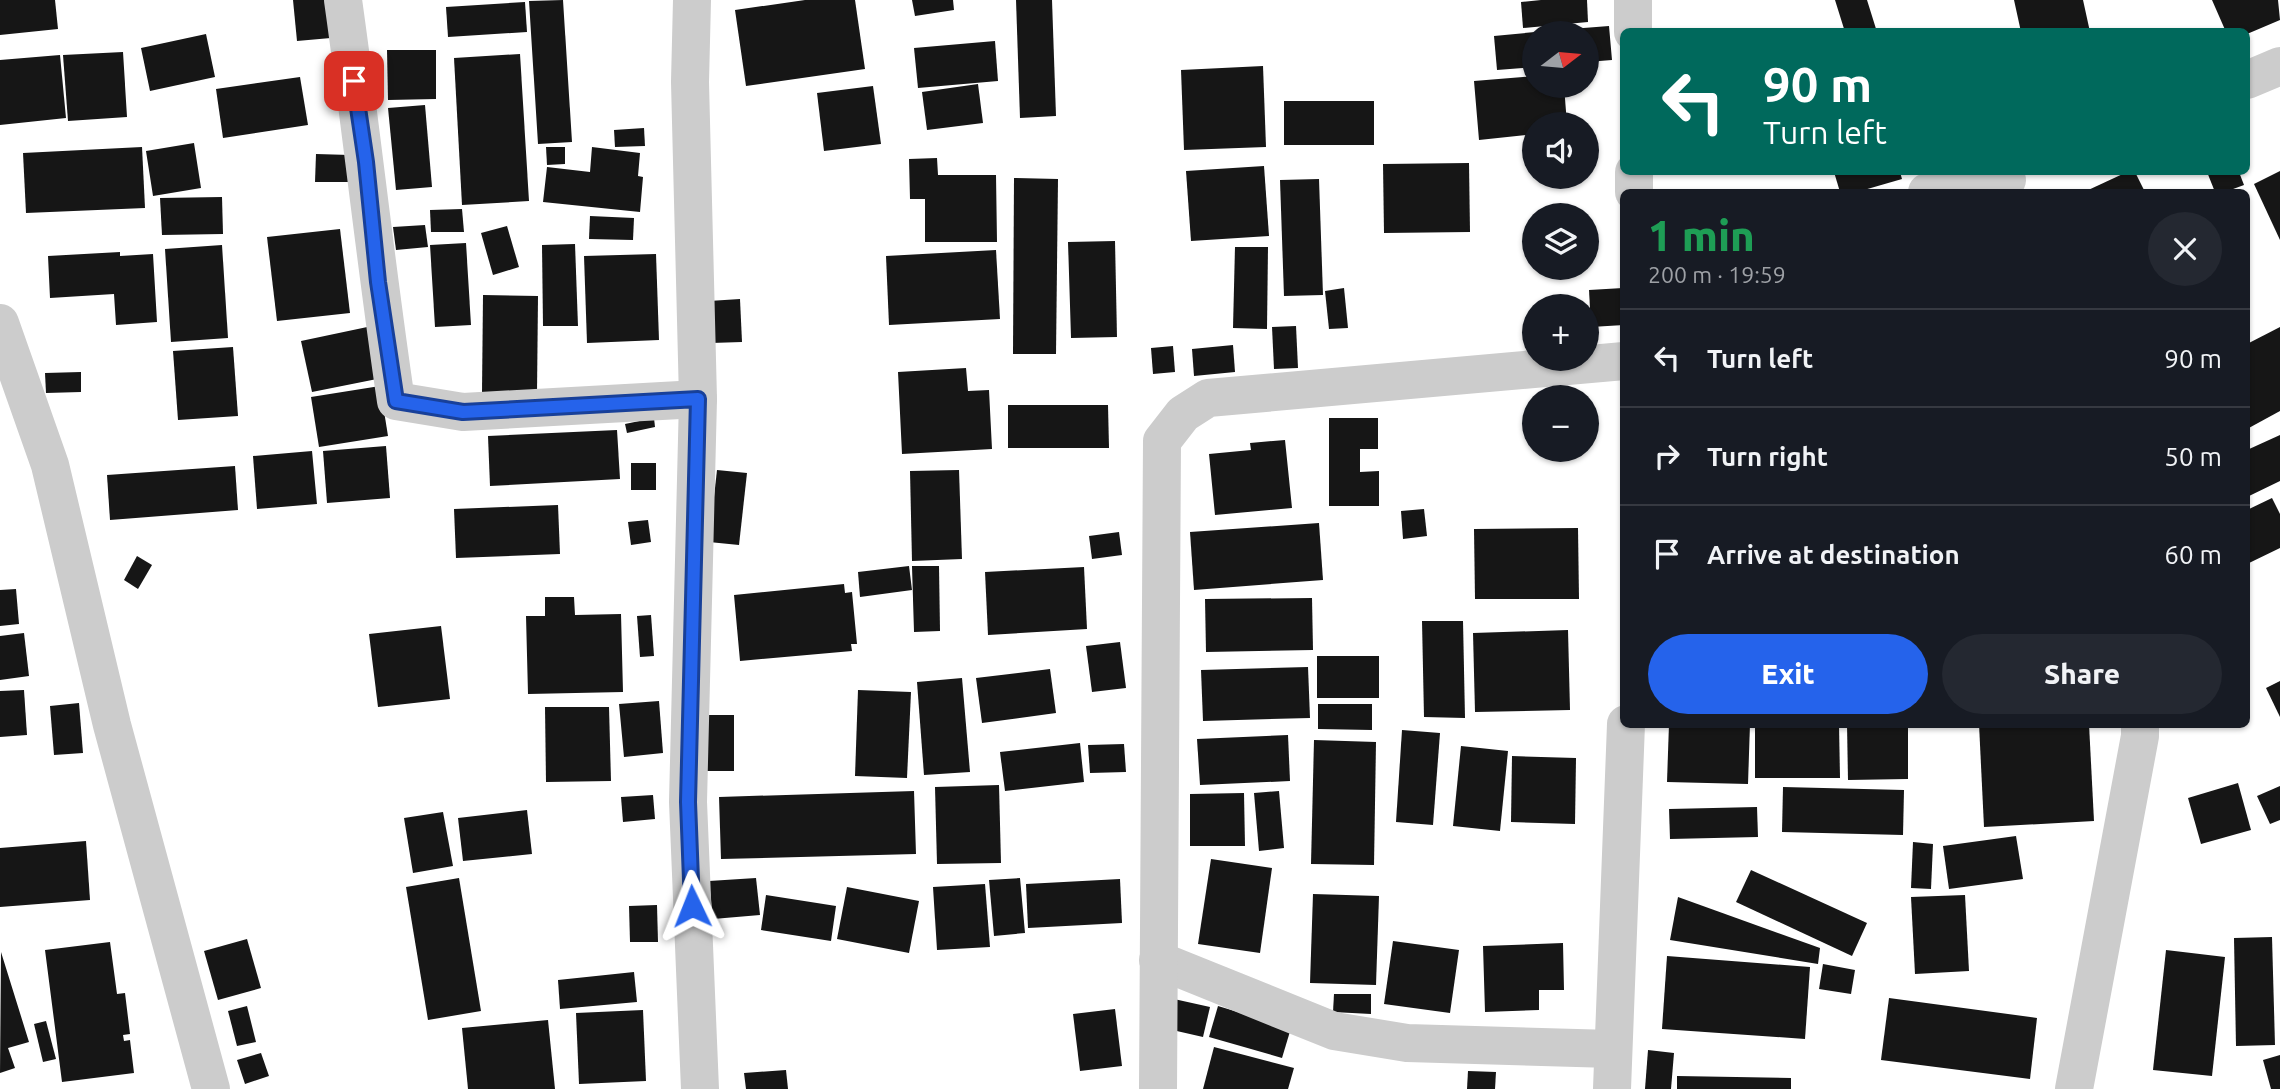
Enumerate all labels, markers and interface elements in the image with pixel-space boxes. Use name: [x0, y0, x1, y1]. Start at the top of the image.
north arrow: [1522, 21, 1600, 98]
map controls: [1522, 21, 1599, 462]
pin: [324, 51, 384, 111]
icon: left: [1648, 56, 1739, 147]
text: 90 m: [1763, 56, 1872, 111]
icon: arrive: [335, 62, 373, 100]
button: sound: [1522, 112, 1599, 189]
text: Turn left: [1763, 114, 1887, 150]
button: layers: [1522, 203, 1599, 280]
text: 1 min: [1648, 212, 1755, 259]
button: close: [2148, 212, 2222, 286]
text: 200 m · 19:59: [1648, 262, 1786, 287]
button: +: [1522, 294, 1599, 371]
icon: left: [1648, 339, 1686, 377]
text: Turn left: [1707, 344, 1813, 373]
text: 90 m: [2164, 344, 2222, 373]
button: −: [1522, 385, 1599, 462]
icon: right: [1648, 437, 1686, 475]
text: Turn right: [1707, 442, 1828, 471]
text: 50 m: [2164, 442, 2222, 471]
icon: arrive: [1648, 535, 1686, 573]
text: Arrive at destination: [1707, 540, 1960, 569]
text: 60 m: [2164, 540, 2222, 569]
button: Exit: [1648, 634, 1928, 714]
button: Share: [1942, 634, 2222, 714]
position arrow: [655, 869, 729, 943]

